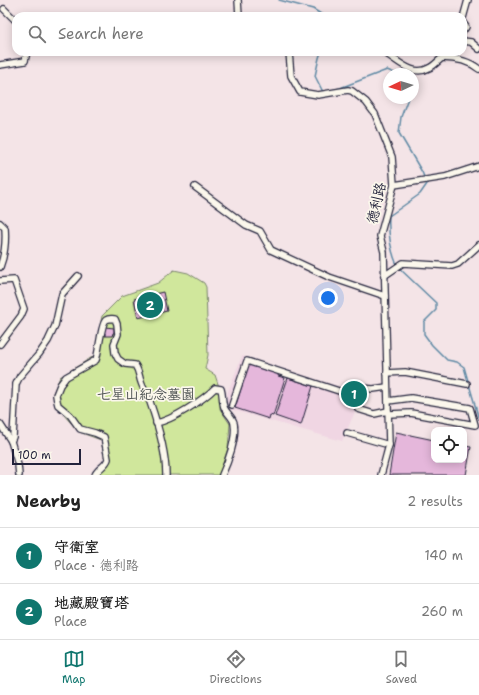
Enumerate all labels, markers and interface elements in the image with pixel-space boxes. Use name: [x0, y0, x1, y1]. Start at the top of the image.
search box: [12, 12, 467, 56]
icon: search: [26, 23, 48, 45]
text: Search here: [58, 24, 144, 44]
north arrow: [383, 68, 419, 104]
street label: 德利路: [363, 181, 389, 225]
your location: [318, 288, 338, 308]
pin: 2: [137, 290, 163, 320]
pin: 1: [341, 379, 367, 409]
park label: 七星山紀念墓園: [97, 385, 195, 403]
map controls: [431, 427, 467, 463]
button: locate: [431, 427, 467, 463]
scale bar: [12, 447, 81, 466]
text: 100 m: [18, 448, 51, 463]
text: Nearby: [16, 490, 81, 512]
text: 2 results: [407, 493, 463, 510]
text: 守衛室: [54, 537, 99, 557]
text: 1: [26, 547, 32, 564]
text: 140 m: [424, 547, 463, 564]
text: Place · 德利路: [54, 557, 139, 574]
text: 地藏殿寶塔: [54, 593, 129, 613]
text: 2: [24, 603, 34, 620]
text: 260 m: [421, 603, 463, 620]
text: Place: [54, 613, 87, 630]
tab: Map: [62, 648, 86, 687]
tab: Directions: [209, 648, 262, 687]
tab: Saved: [386, 648, 417, 687]

